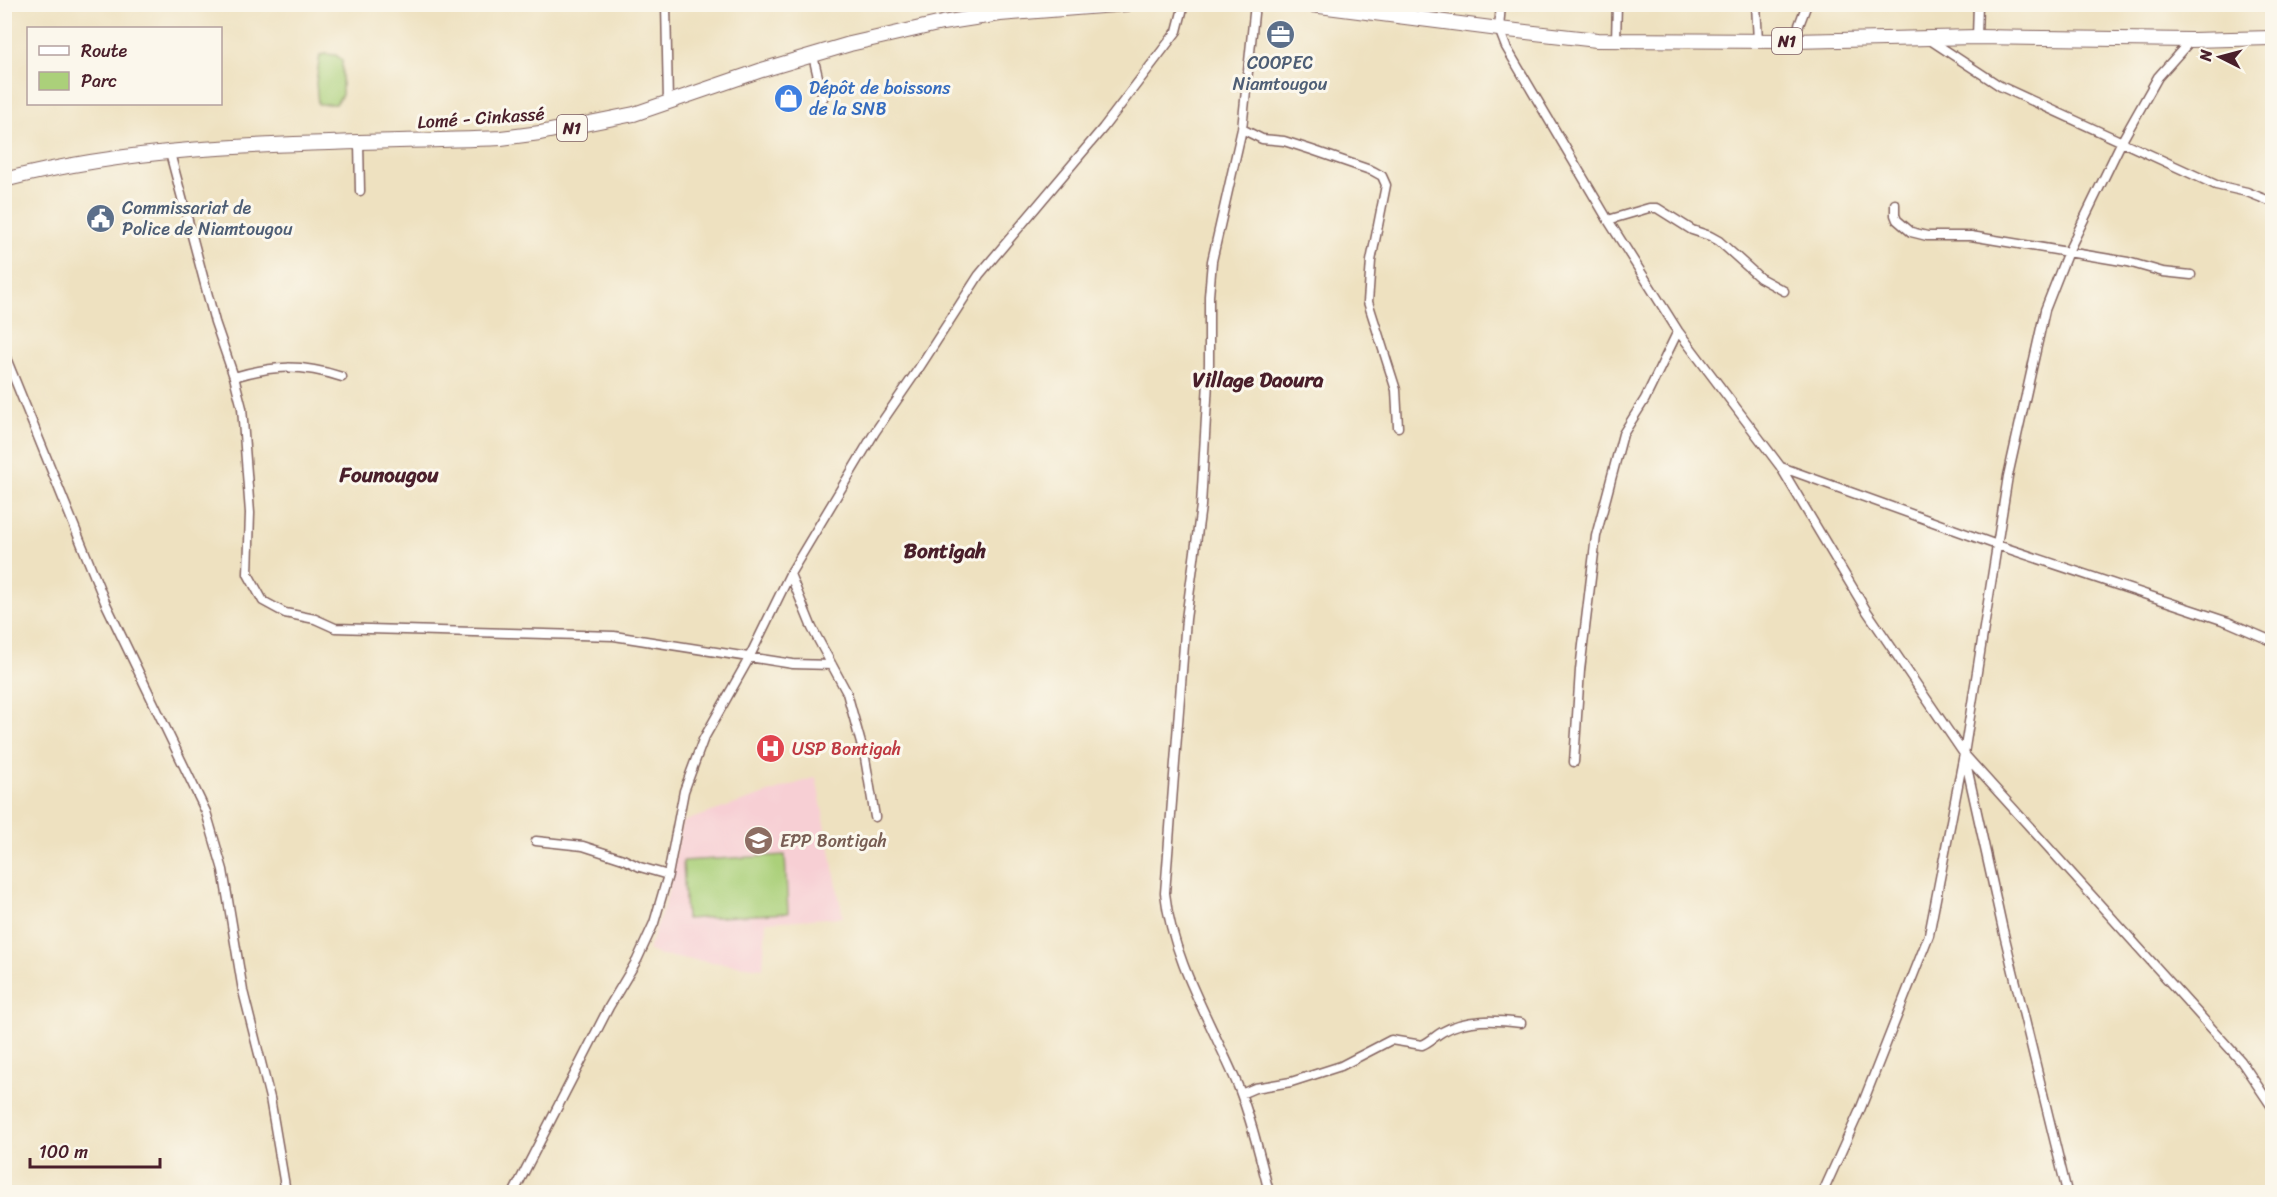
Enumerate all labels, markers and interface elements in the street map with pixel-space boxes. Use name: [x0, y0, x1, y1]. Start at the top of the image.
office icon: COOPEC Niamtougou: [1264, 18, 1296, 50]
legend: [27, 27, 222, 105]
north arrow: [2190, 27, 2250, 87]
road number: N1: [1772, 28, 1802, 54]
text: Route: [81, 35, 128, 67]
place label: COOPEC Niamtougou: [1233, 47, 1328, 100]
text: N: [2190, 48, 2221, 64]
text: Parc: [81, 65, 117, 97]
place label: Dépôt de boissons de la SNB: [809, 72, 951, 125]
shop icon: Dépôt de boissons de la SNB: [772, 82, 804, 114]
street label: Lomé - Cinkassé: [416, 98, 546, 138]
road number: N1: [557, 115, 587, 141]
place label: Commissariat de Police de Niamtougou: [122, 192, 293, 245]
public building icon: Commissariat de Police de Niamtougou: [85, 202, 117, 234]
district label: Village Daoura: [1192, 361, 1324, 399]
district label: Founougou: [339, 456, 439, 494]
district label: Bontigah: [904, 532, 986, 570]
hospital icon: USP Bontigah: [755, 733, 787, 765]
place label: USP Bontigah: [792, 733, 901, 765]
school or university icon: EPP Bontigah: [743, 825, 775, 857]
place label: EPP Bontigah: [780, 825, 887, 857]
scale bar: [30, 1131, 160, 1169]
text: 100 m: [39, 1136, 88, 1168]

